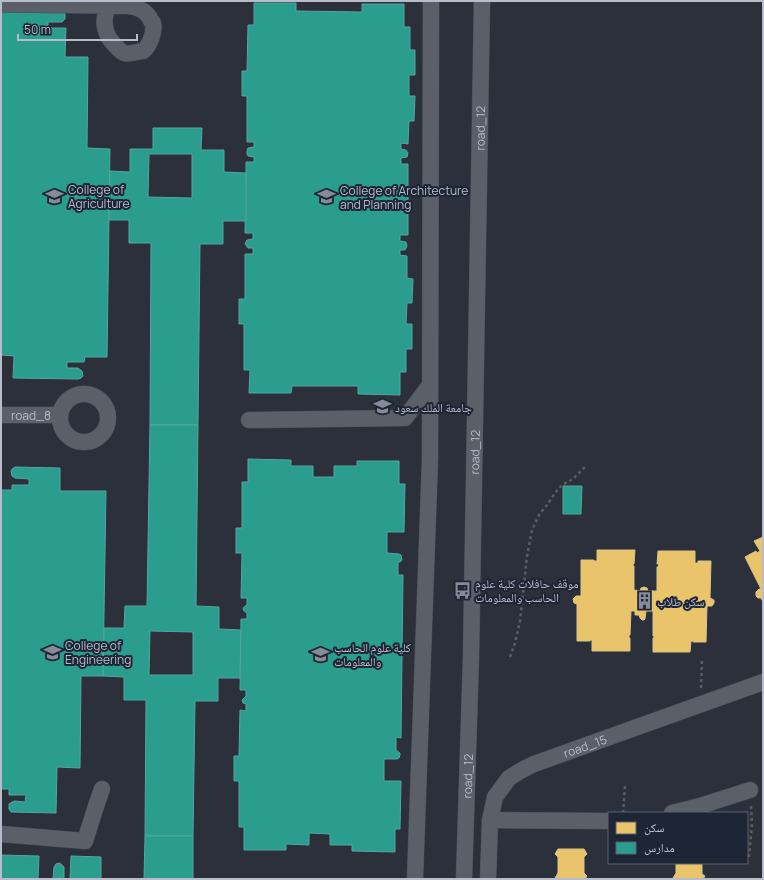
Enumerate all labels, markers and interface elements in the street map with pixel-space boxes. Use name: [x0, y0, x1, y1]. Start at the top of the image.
scale bar: [18, 16, 137, 42]
text: 50 m: [24, 21, 51, 38]
street label: road_12: [471, 106, 489, 151]
place label: College of Agriculture: [68, 181, 130, 212]
place label: College of Architecture and Planning: [340, 182, 468, 213]
school or university icon: College of Agriculture: [45, 186, 65, 206]
school or university icon: College of Architecture and Planning: [317, 187, 337, 207]
school or university icon: جامعة الملك سعود: [372, 397, 392, 417]
place label: جامعة الملك سعود: [395, 399, 472, 416]
street label: road_8: [11, 407, 51, 424]
street label: road_12: [466, 430, 483, 475]
place label: موقف حافلات كلية علوم الحاسب والمعلومات: [475, 575, 579, 606]
bus stop icon: موقف حافلات كلية علوم الحاسب والمعلومات: [452, 580, 472, 600]
building icon: سكن طلاب: [634, 591, 654, 611]
place label: سكن طلاب: [657, 593, 704, 610]
place label: College of Engineering: [65, 637, 131, 668]
place label: كلية علوم الحاسب والمعلومات: [334, 639, 411, 670]
school or university icon: College of Engineering: [42, 642, 62, 662]
school or university icon: كلية علوم الحاسب والمعلومات: [311, 644, 331, 664]
street label: road_15: [561, 730, 609, 761]
street label: road_12: [458, 753, 476, 799]
legend: [608, 812, 748, 864]
text: سكن: [644, 819, 665, 836]
text: مدارس: [644, 839, 675, 856]

